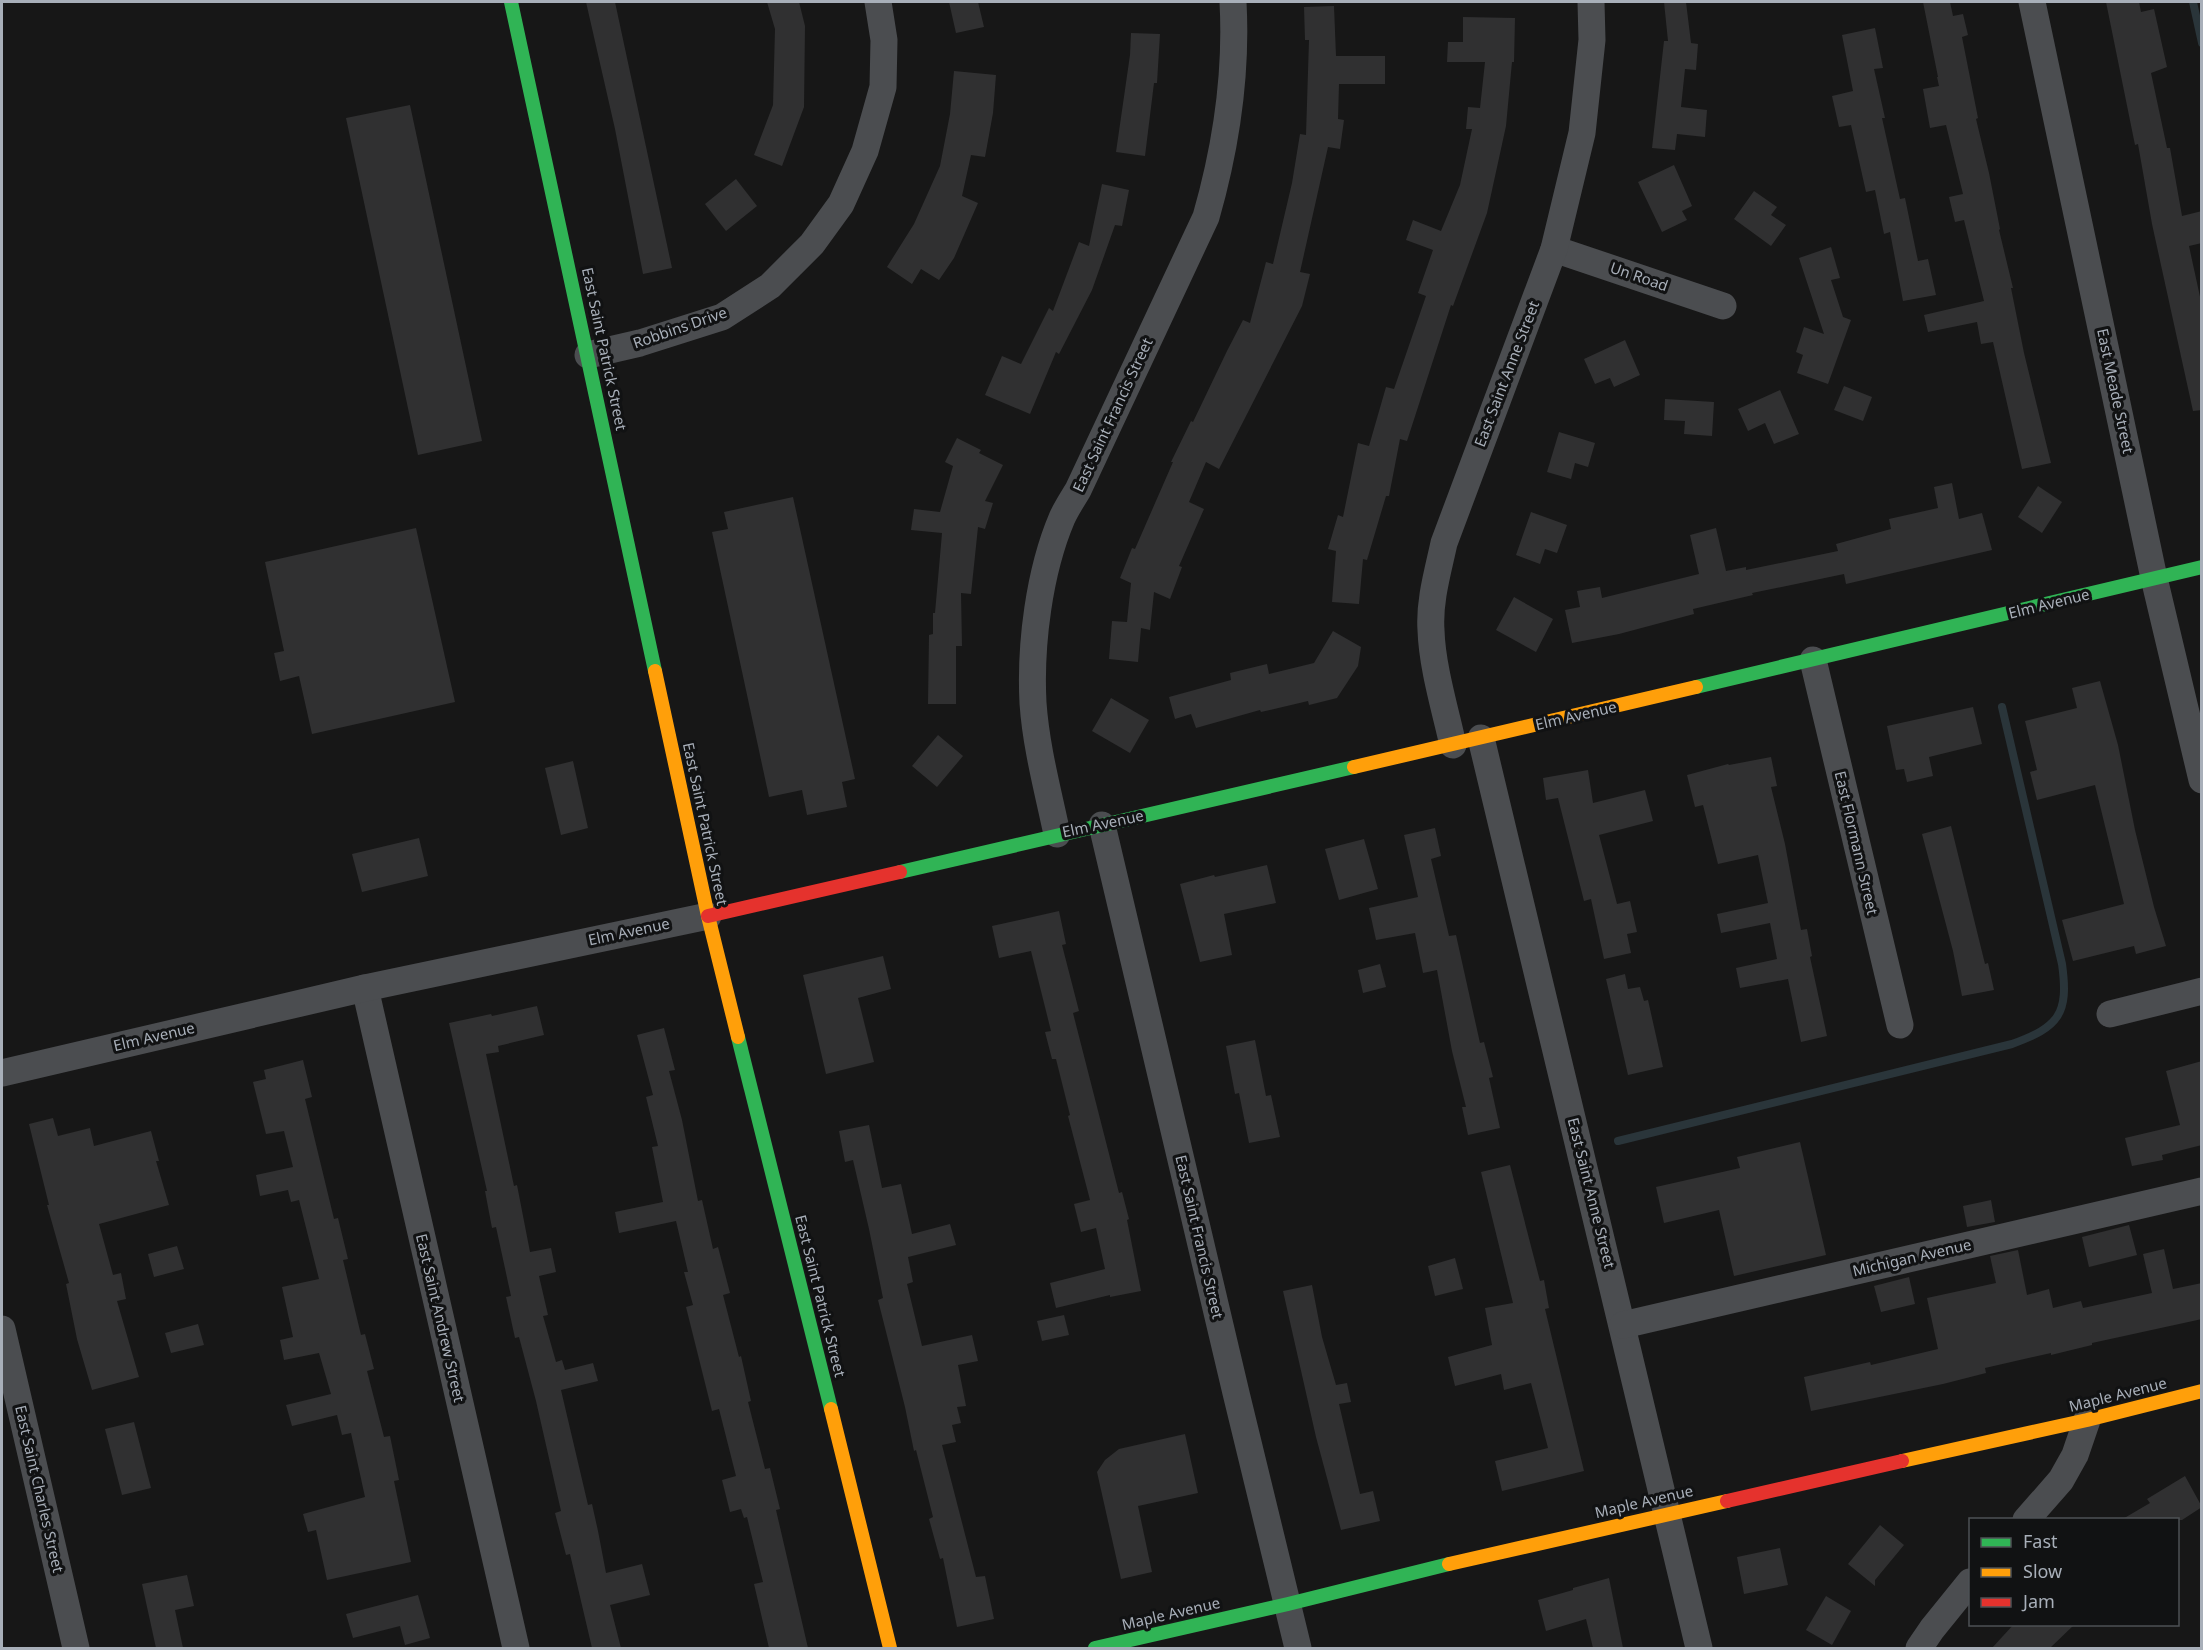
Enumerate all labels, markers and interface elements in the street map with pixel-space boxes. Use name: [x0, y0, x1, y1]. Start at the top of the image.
street label: Un Road: [1608, 257, 1671, 295]
street label: East Saint Patrick Street: [578, 265, 632, 433]
street label: East Saint Anne Street: [1469, 297, 1543, 449]
street label: Robbins Drive: [630, 302, 729, 352]
street label: East Meade Street: [2093, 327, 2139, 456]
street label: East Saint Francis Street: [1068, 334, 1157, 495]
street label: Elm Avenue: [2006, 583, 2091, 623]
street label: Elm Avenue: [1533, 696, 1618, 734]
street label: East Saint Patrick Street: [679, 740, 733, 908]
street label: East Flormann Street: [1831, 769, 1883, 917]
street label: Elm Avenue: [1060, 805, 1145, 841]
street label: Elm Avenue: [586, 913, 671, 949]
street label: Elm Avenue: [111, 1017, 196, 1055]
street label: East Saint Anne Street: [1564, 1115, 1621, 1271]
street label: East Saint Francis Street: [1171, 1153, 1229, 1321]
street label: East Saint Patrick Street: [791, 1213, 851, 1379]
street label: East Saint Andrew Street: [412, 1232, 470, 1404]
street label: Michigan Avenue: [1850, 1234, 1973, 1280]
street label: Maple Avenue: [2067, 1372, 2169, 1416]
street label: East Saint Charles Street: [11, 1403, 69, 1575]
street label: Maple Avenue: [1593, 1480, 1695, 1522]
legend: [1969, 1518, 2179, 1626]
text: Fast: [2023, 1529, 2058, 1553]
text: Slow: [2023, 1559, 2062, 1583]
text: Jam: [2021, 1589, 2055, 1613]
street label: Maple Avenue: [1120, 1592, 1222, 1634]

